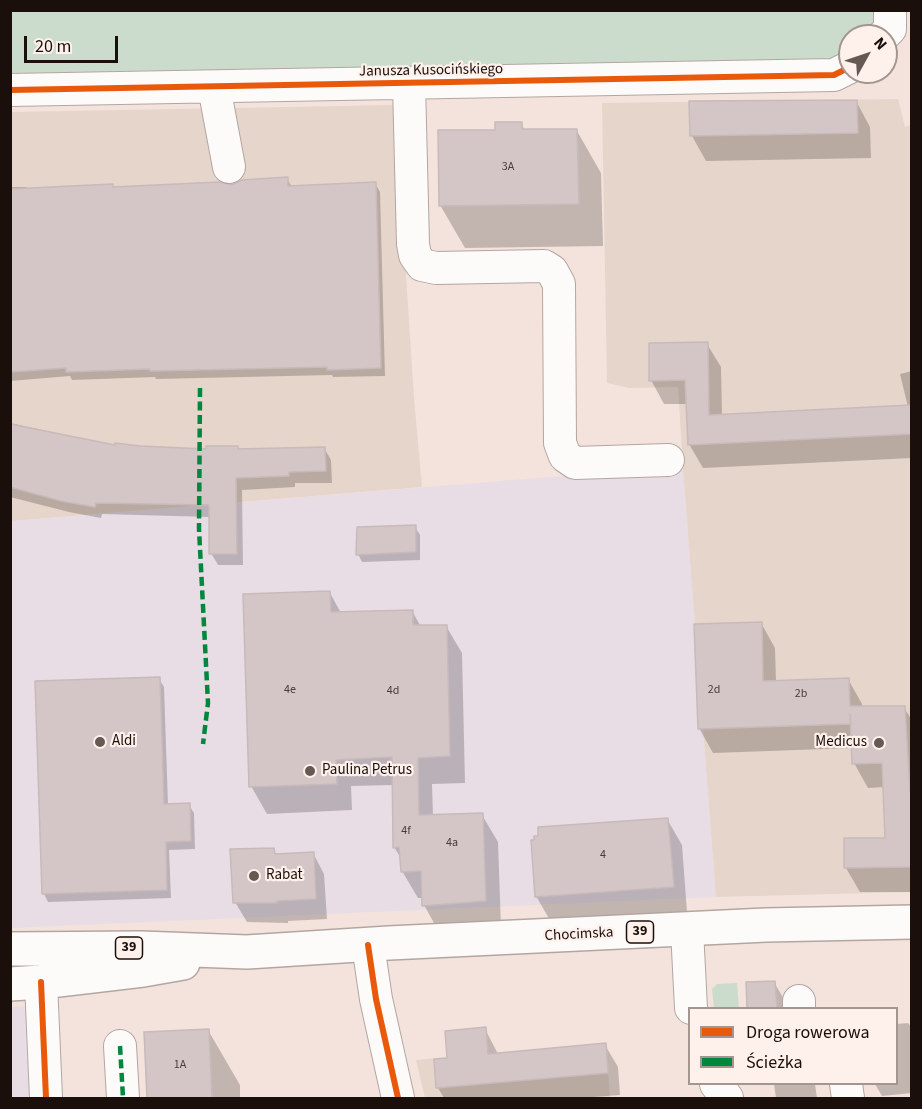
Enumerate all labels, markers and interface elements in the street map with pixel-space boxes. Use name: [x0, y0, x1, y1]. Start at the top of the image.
scale bar: [27, 24, 122, 62]
north arrow: [838, 24, 898, 84]
text: N: [868, 33, 892, 55]
text: 20 m: [35, 34, 71, 59]
street label: Janusza Kusocińskiego: [359, 61, 503, 81]
house number: 3A: [502, 160, 514, 174]
house number: 4e: [284, 683, 296, 697]
house number: 2d: [708, 683, 720, 697]
house number: 4d: [387, 684, 399, 698]
house number: 2b: [795, 687, 807, 701]
place label: Aldi: [112, 733, 136, 751]
place label: Medicus: [815, 734, 867, 752]
marker: Aldi: [93, 735, 107, 749]
marker: Medicus: [872, 736, 886, 750]
place label: Paulina Petrus: [322, 762, 412, 780]
marker: Paulina Petrus: [303, 764, 317, 778]
house number: 4f: [401, 824, 411, 838]
house number: 4a: [446, 836, 458, 850]
house number: 4: [600, 848, 606, 862]
place label: Rabat: [266, 867, 303, 885]
marker: Rabat: [247, 869, 261, 883]
road number: 39: [626, 921, 654, 943]
street label: Chocimska: [544, 924, 614, 946]
road number: 39: [116, 937, 142, 959]
legend: [688, 1007, 898, 1085]
text: Droga rowerowa: [746, 1020, 870, 1045]
text: Ścieżka: [746, 1050, 803, 1075]
house number: 1A: [174, 1058, 186, 1072]

